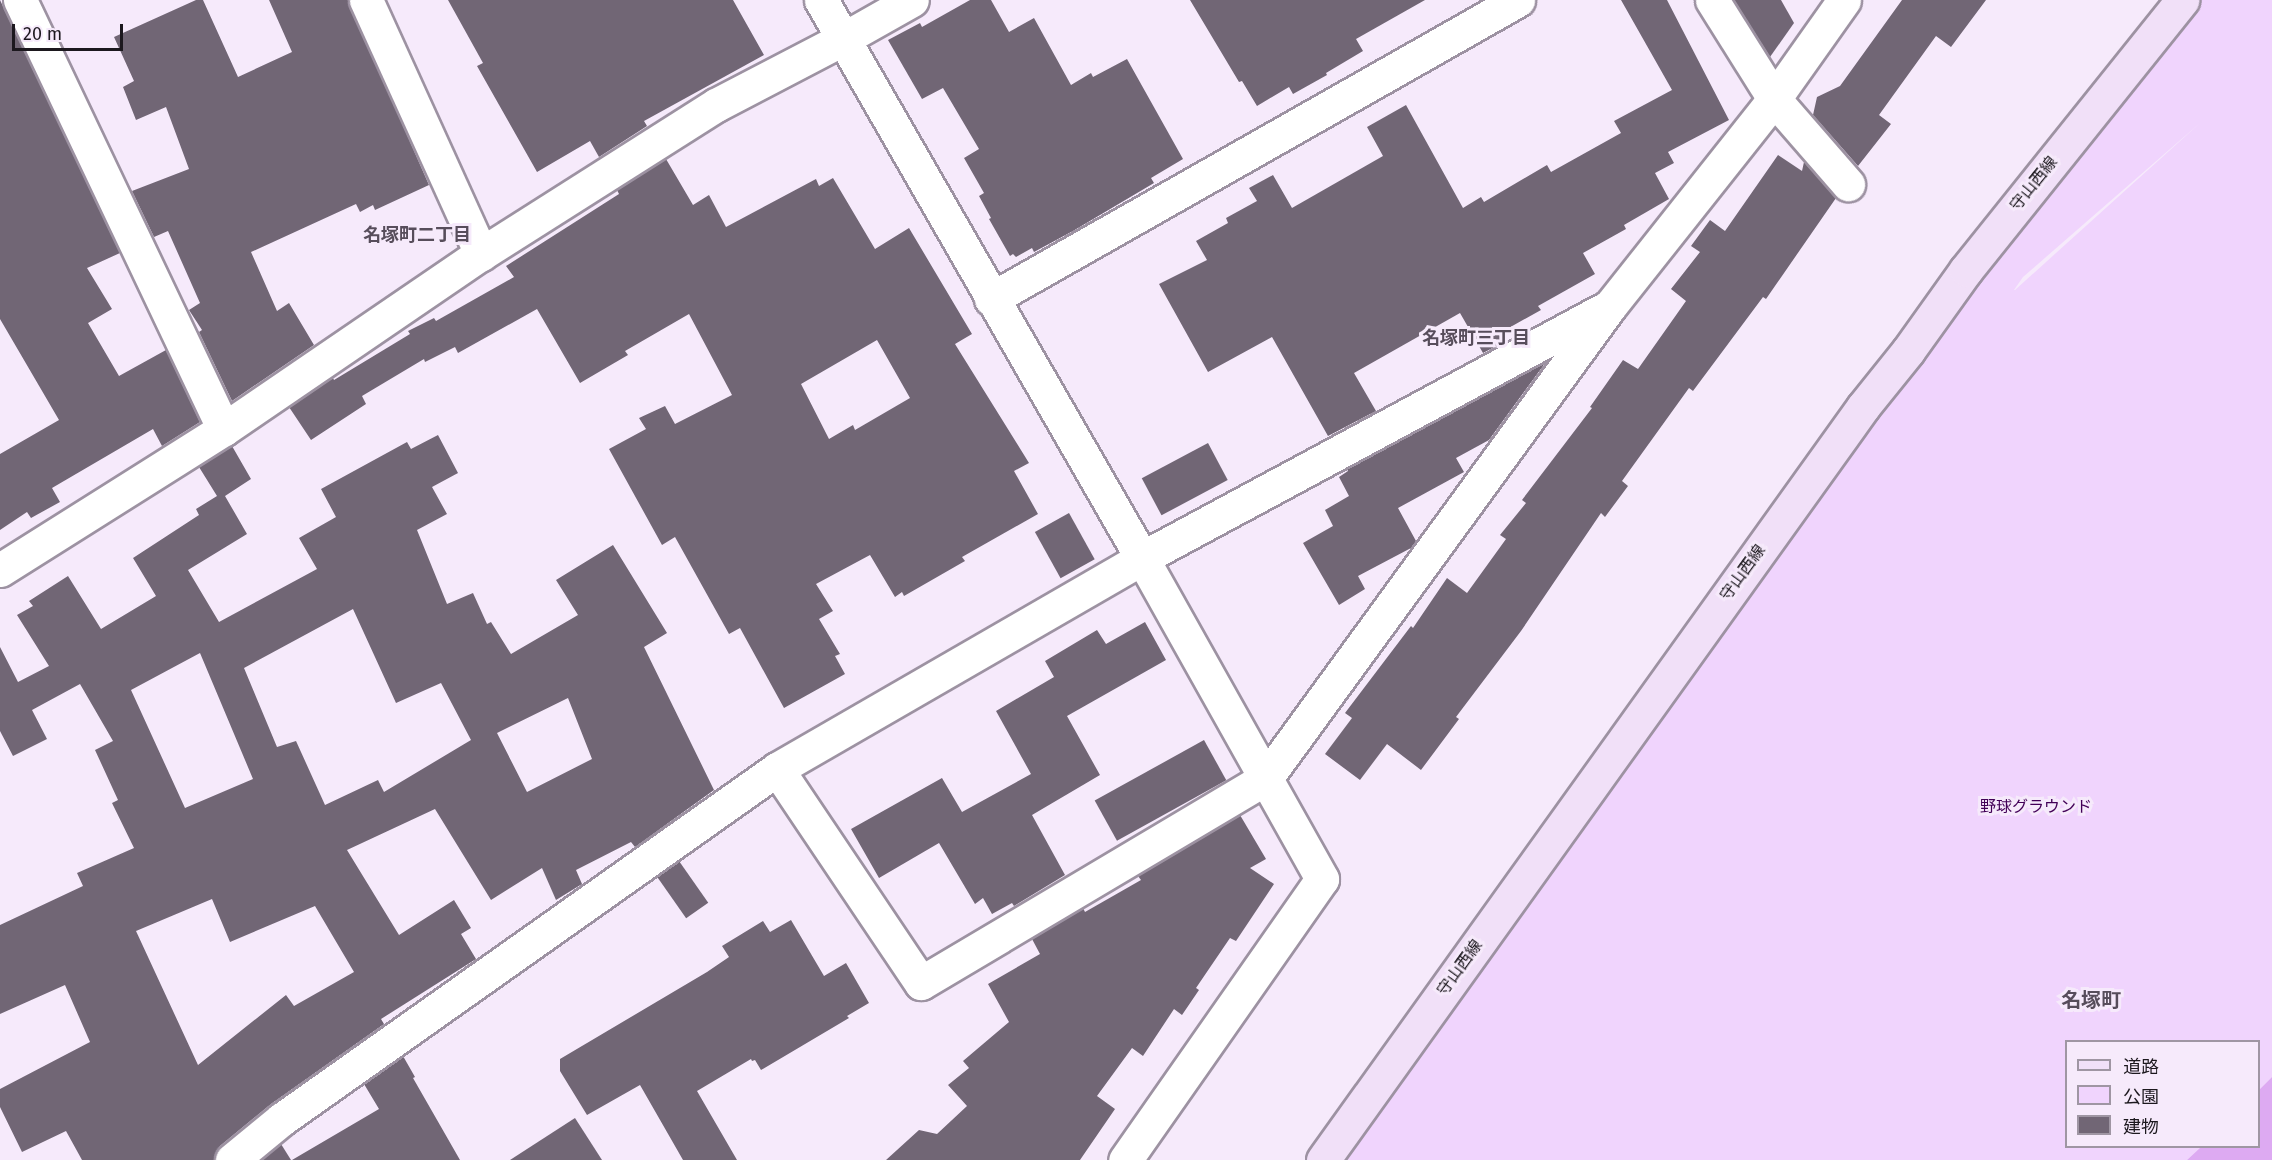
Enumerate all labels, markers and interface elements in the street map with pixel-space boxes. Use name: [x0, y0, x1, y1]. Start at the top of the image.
scale bar: [15, 12, 126, 50]
text: 20 m: [23, 23, 62, 45]
street label: 守山西線: [2006, 153, 2062, 215]
district label: 名塚町二丁目: [363, 224, 471, 246]
district label: 名塚町三丁目: [1422, 327, 1530, 349]
street label: 守山西線: [1716, 541, 1770, 605]
park label: 野球グラウンド: [1980, 797, 2092, 817]
street label: 守山西線: [1433, 936, 1487, 1000]
district label: 名塚町: [2061, 988, 2121, 1012]
legend: [2065, 1040, 2260, 1148]
text: 道路: [2123, 1056, 2159, 1078]
text: 公園: [2123, 1086, 2159, 1108]
text: 建物: [2123, 1116, 2159, 1138]

